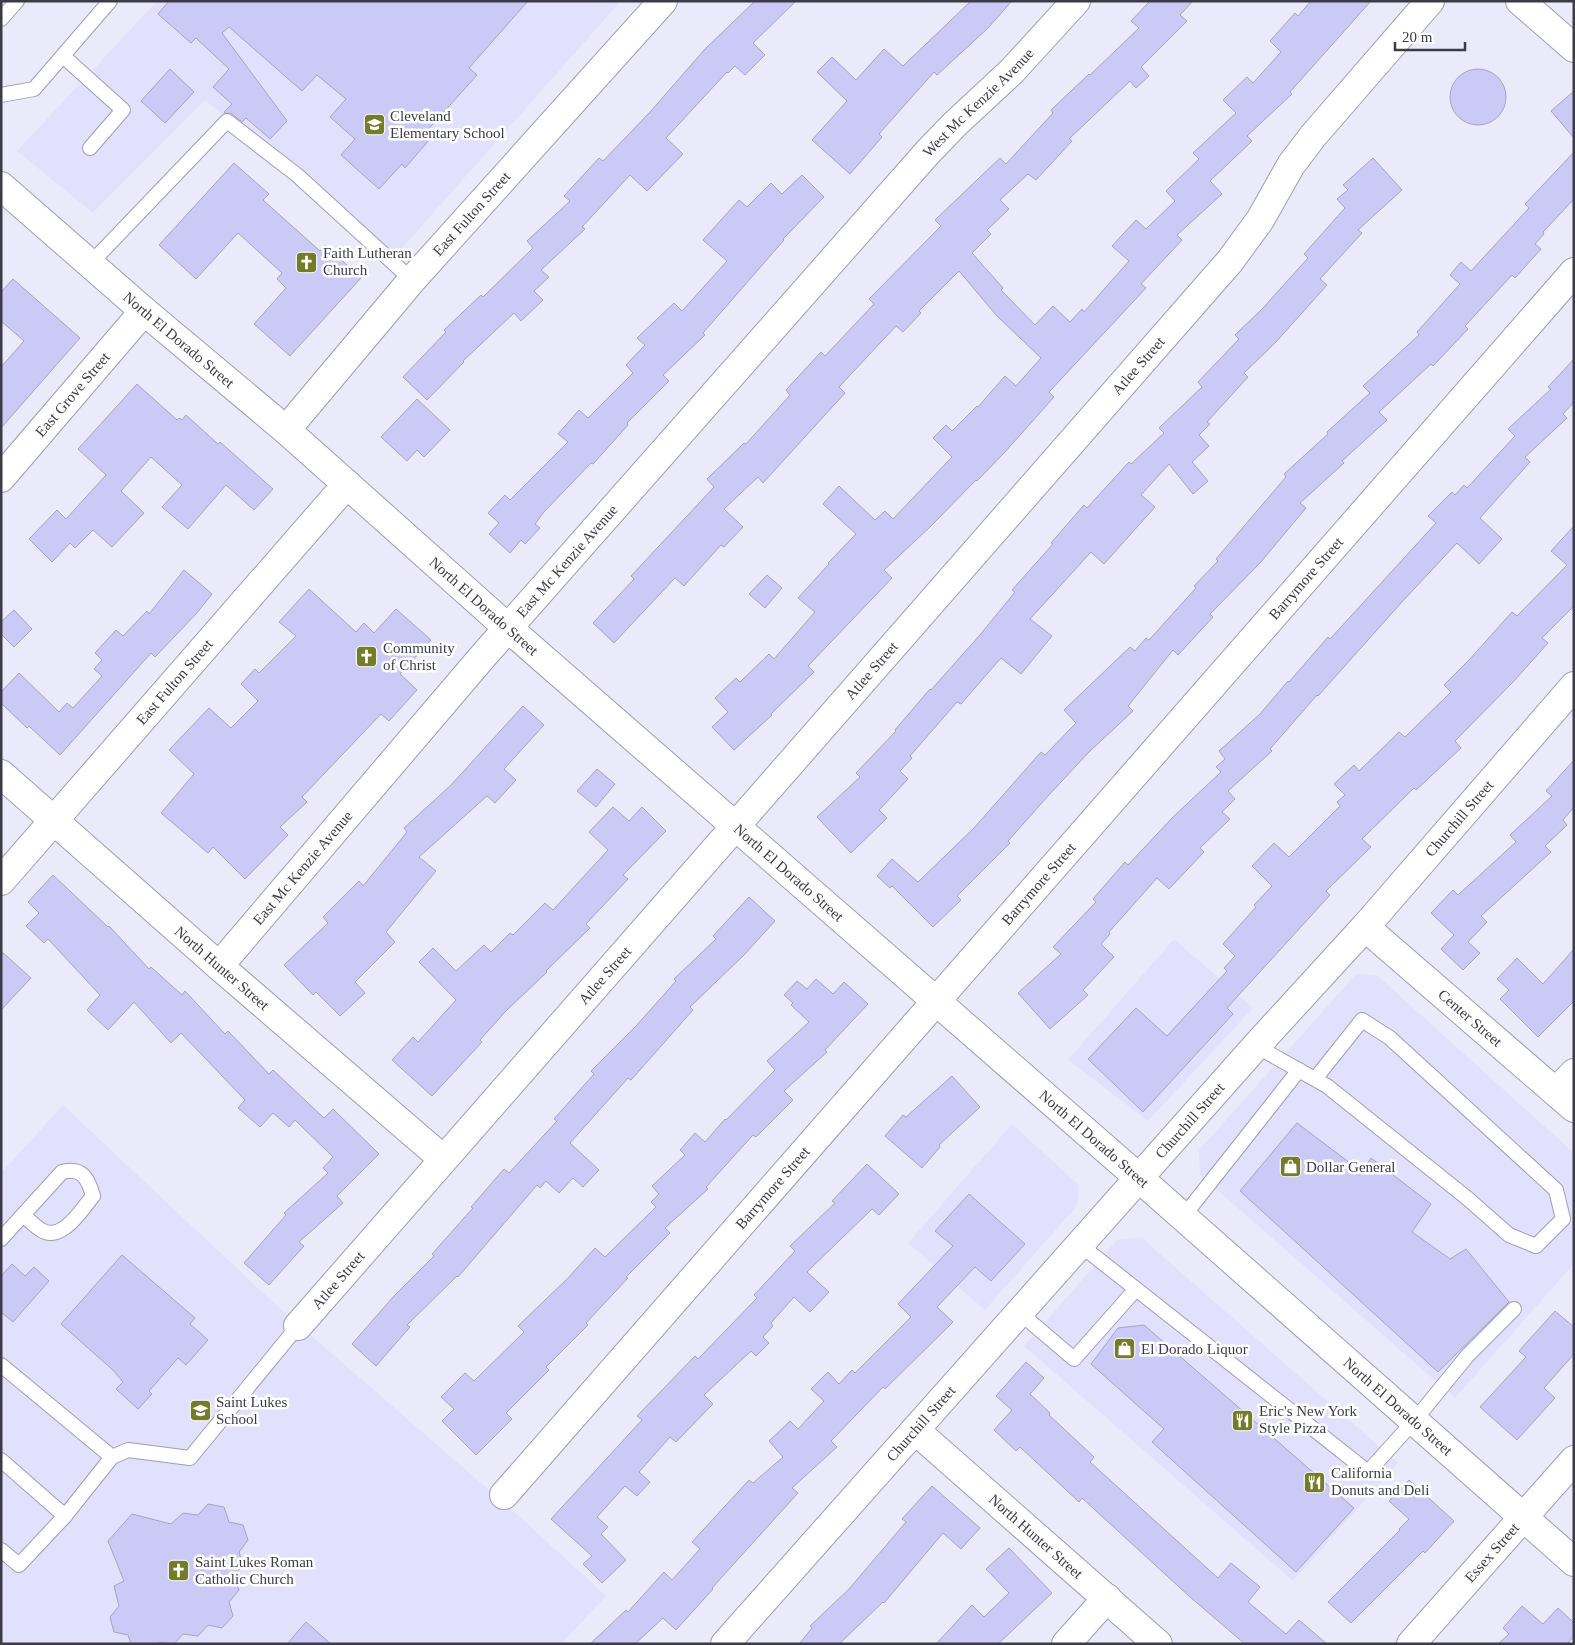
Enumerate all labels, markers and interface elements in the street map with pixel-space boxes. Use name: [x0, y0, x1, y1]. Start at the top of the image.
scale bar: [1395, 20, 1465, 52]
text: 20 m: [1402, 29, 1433, 45]
street label: West Mc Kenzie Avenue: [920, 45, 1037, 160]
place label: Cleveland Elementary School: [390, 108, 505, 141]
school or university icon: Cleveland Elementary School: [362, 113, 386, 137]
street label: East Fulton Street: [430, 168, 514, 259]
place label: Faith Lutheran Church: [323, 245, 412, 278]
church icon: Faith Lutheran Church: [295, 250, 319, 274]
street label: North El Dorado Street: [120, 289, 238, 391]
street label: Atlee Street: [1109, 333, 1168, 398]
street label: East Grove Street: [32, 348, 114, 440]
street label: East Mc Kenzie Avenue: [513, 501, 621, 620]
street label: Barrymore Street: [1266, 533, 1347, 623]
street label: North El Dorado Street: [426, 554, 542, 659]
street label: East Fulton Street: [133, 636, 216, 728]
street label: Atlee Street: [842, 638, 902, 703]
place label: Community of Christ: [383, 640, 455, 673]
church icon: Community of Christ: [355, 645, 379, 669]
street label: Churchill Street: [1422, 776, 1497, 860]
street label: East Mc Kenzie Avenue: [250, 807, 356, 928]
street label: North El Dorado Street: [731, 821, 847, 925]
street label: Barrymore Street: [998, 839, 1079, 928]
street label: North Hunter Street: [172, 923, 273, 1014]
street label: Atlee Street: [575, 943, 635, 1007]
street label: Center Street: [1435, 986, 1506, 1050]
street label: Churchill Street: [1152, 1079, 1228, 1162]
street label: North El Dorado Street: [1036, 1087, 1152, 1191]
street label: Barrymore Street: [732, 1143, 813, 1232]
shop icon: Dollar General: [1278, 1155, 1302, 1179]
place label: Dollar General: [1306, 1159, 1396, 1175]
street label: Atlee Street: [309, 1247, 368, 1312]
shop icon: El Dorado Liquor: [1113, 1337, 1137, 1361]
place label: El Dorado Liquor: [1141, 1341, 1248, 1357]
street label: North El Dorado Street: [1340, 1354, 1456, 1459]
street label: Churchill Street: [883, 1382, 959, 1464]
place label: Saint Lukes School: [216, 1394, 287, 1427]
school or university icon: Saint Lukes School: [188, 1399, 212, 1423]
place label: Eric's New York Style Pizza: [1259, 1403, 1358, 1436]
restaurant icon: Eric's New York Style Pizza: [1231, 1408, 1255, 1432]
place label: California Donuts and Deli: [1331, 1465, 1429, 1498]
restaurant icon: California Donuts and Deli: [1303, 1470, 1327, 1494]
street label: North Hunter Street: [986, 1491, 1086, 1582]
street label: Essex Street: [1461, 1519, 1523, 1586]
place label: Saint Lukes Roman Catholic Church: [195, 1554, 314, 1587]
church icon: Saint Lukes Roman Catholic Church: [167, 1559, 191, 1583]

